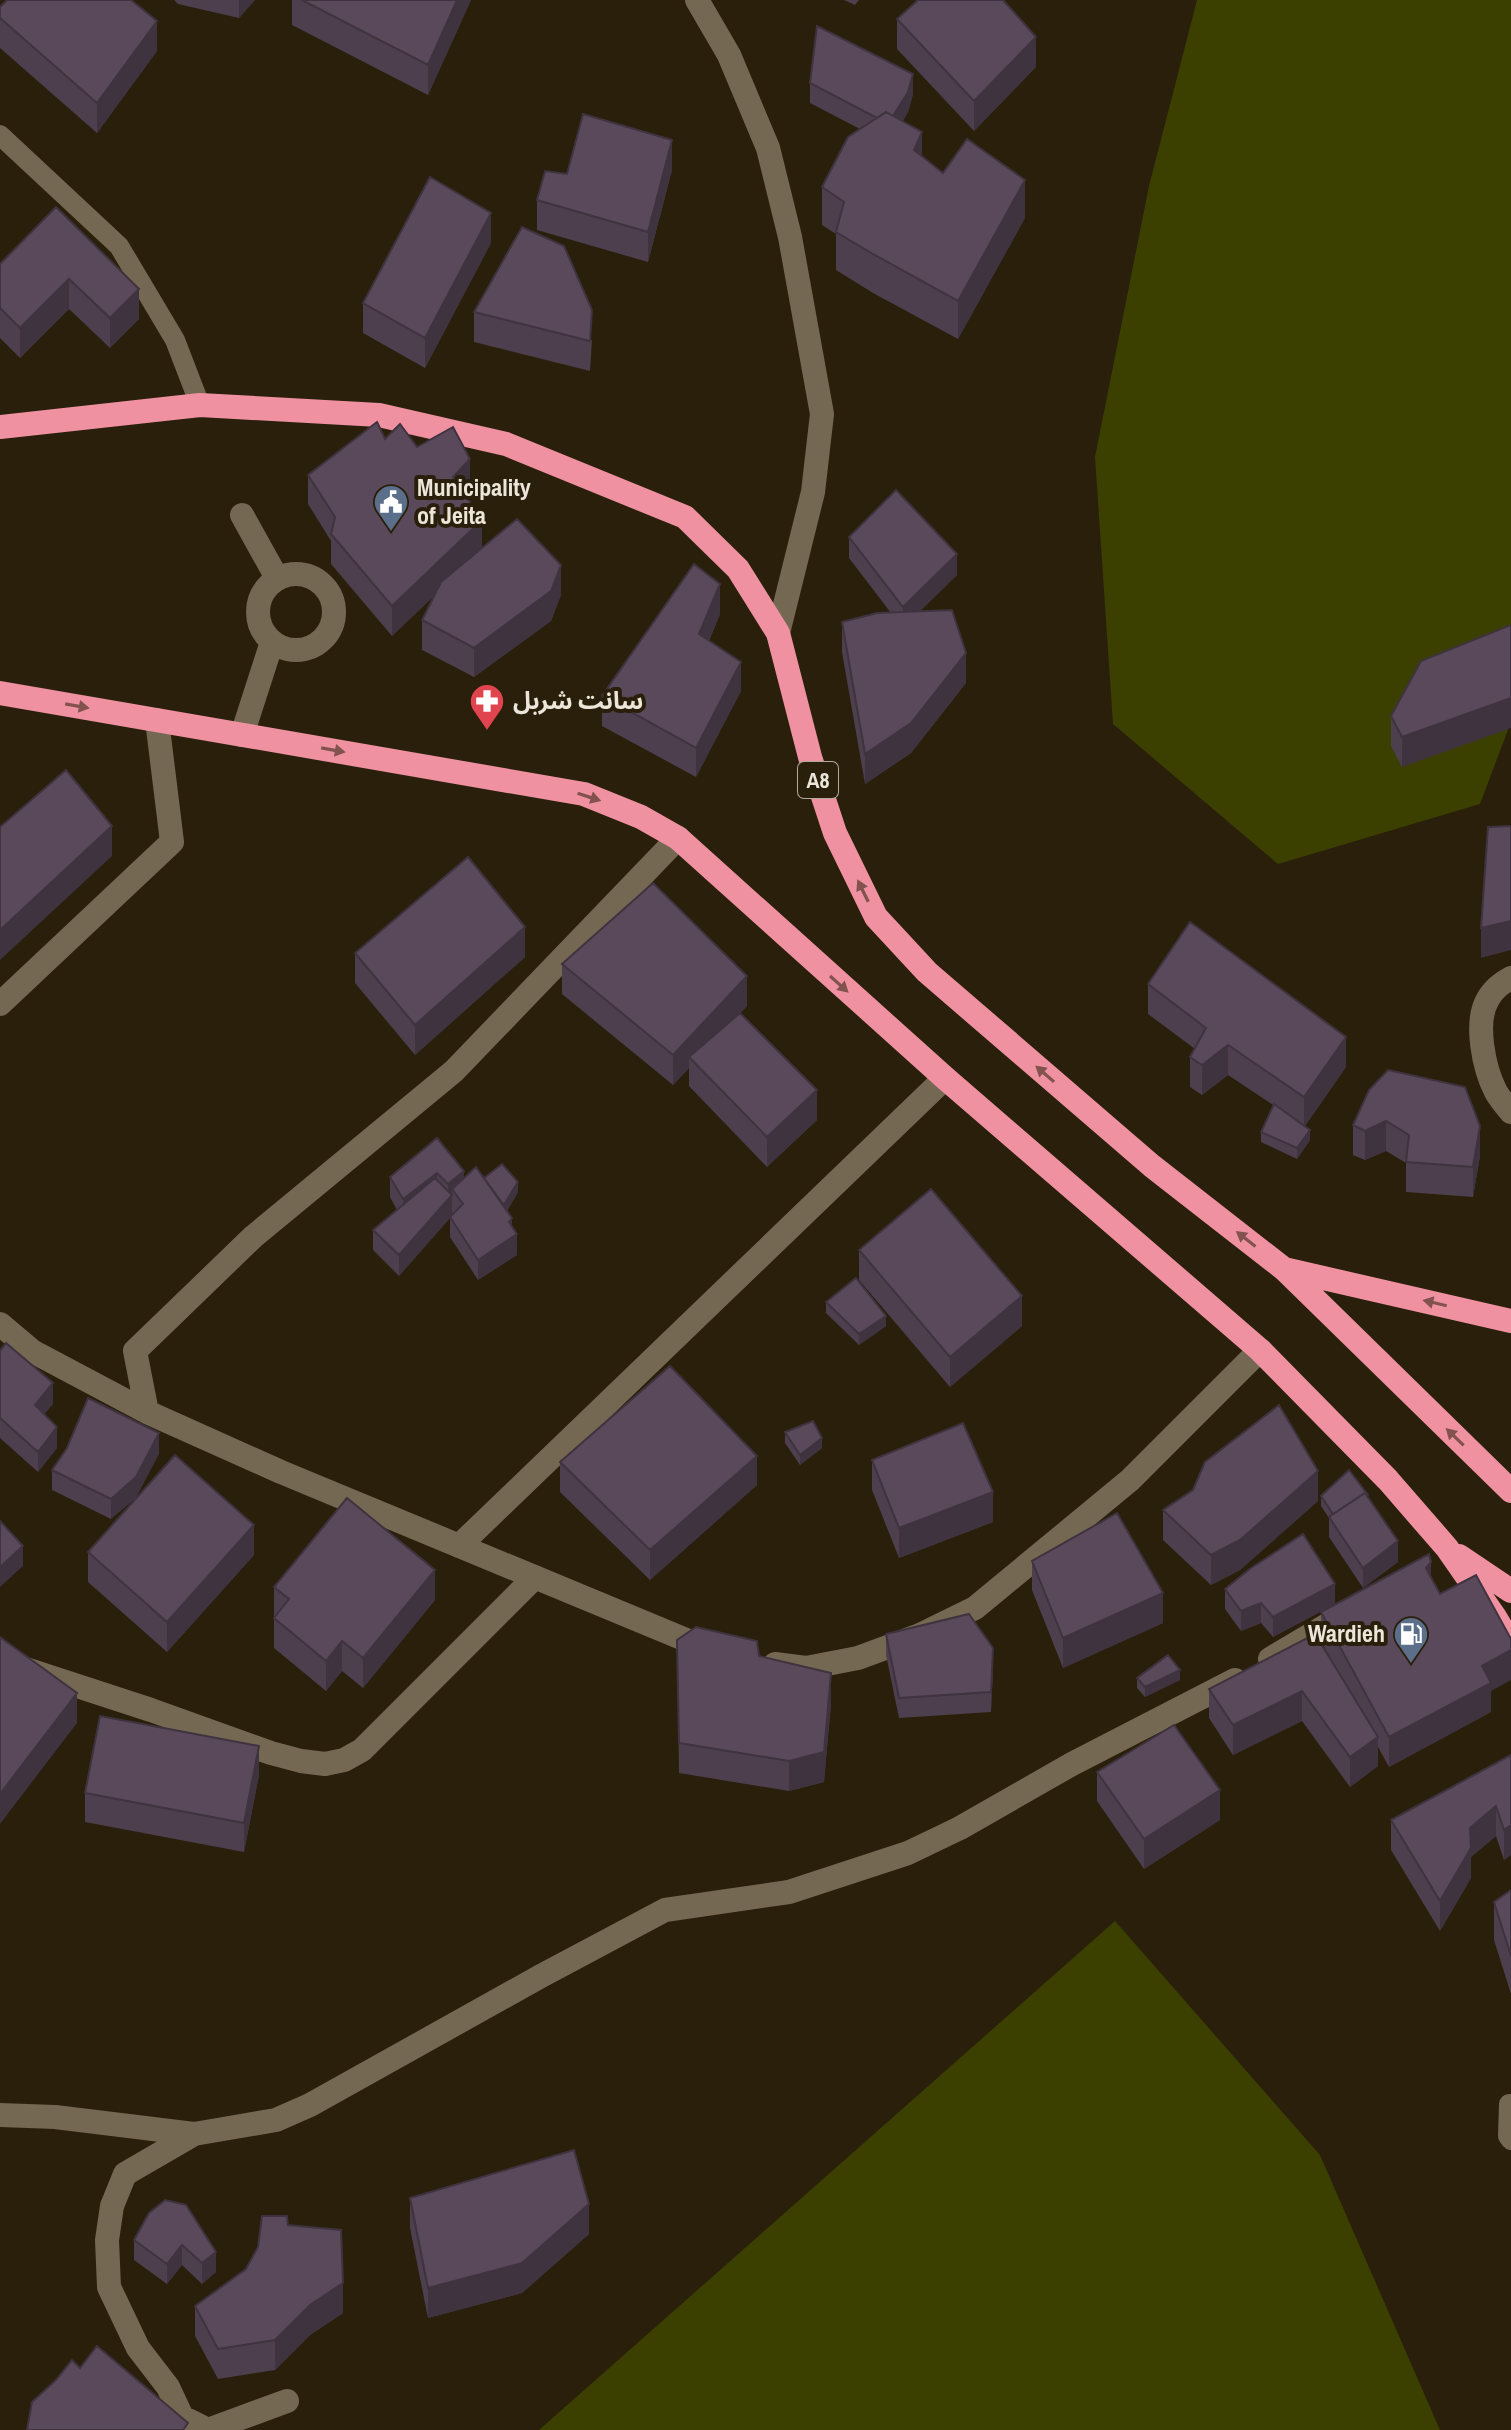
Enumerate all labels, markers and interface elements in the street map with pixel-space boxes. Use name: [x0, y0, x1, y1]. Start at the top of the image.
place label: Municipality of Jeita: [417, 471, 531, 531]
public building icon: Municipality of Jeita: [372, 483, 410, 533]
pharmacy icon: سانت شربل: [468, 682, 506, 732]
place label: سانت شربل: [513, 684, 643, 716]
one-way arrow: [65, 700, 90, 713]
one-way arrow: [321, 745, 346, 757]
road number: A8: [798, 762, 838, 798]
one-way arrow: [577, 791, 601, 803]
one-way arrow: [857, 879, 870, 902]
one-way arrow: [830, 974, 849, 992]
one-way arrow: [1035, 1066, 1055, 1083]
one-way arrow: [1236, 1232, 1256, 1248]
one-way arrow: [1422, 1296, 1447, 1309]
one-way arrow: [1446, 1428, 1465, 1447]
fuel station icon: Wardieh: [1392, 1615, 1430, 1665]
place label: Wardieh: [1308, 1617, 1385, 1649]

